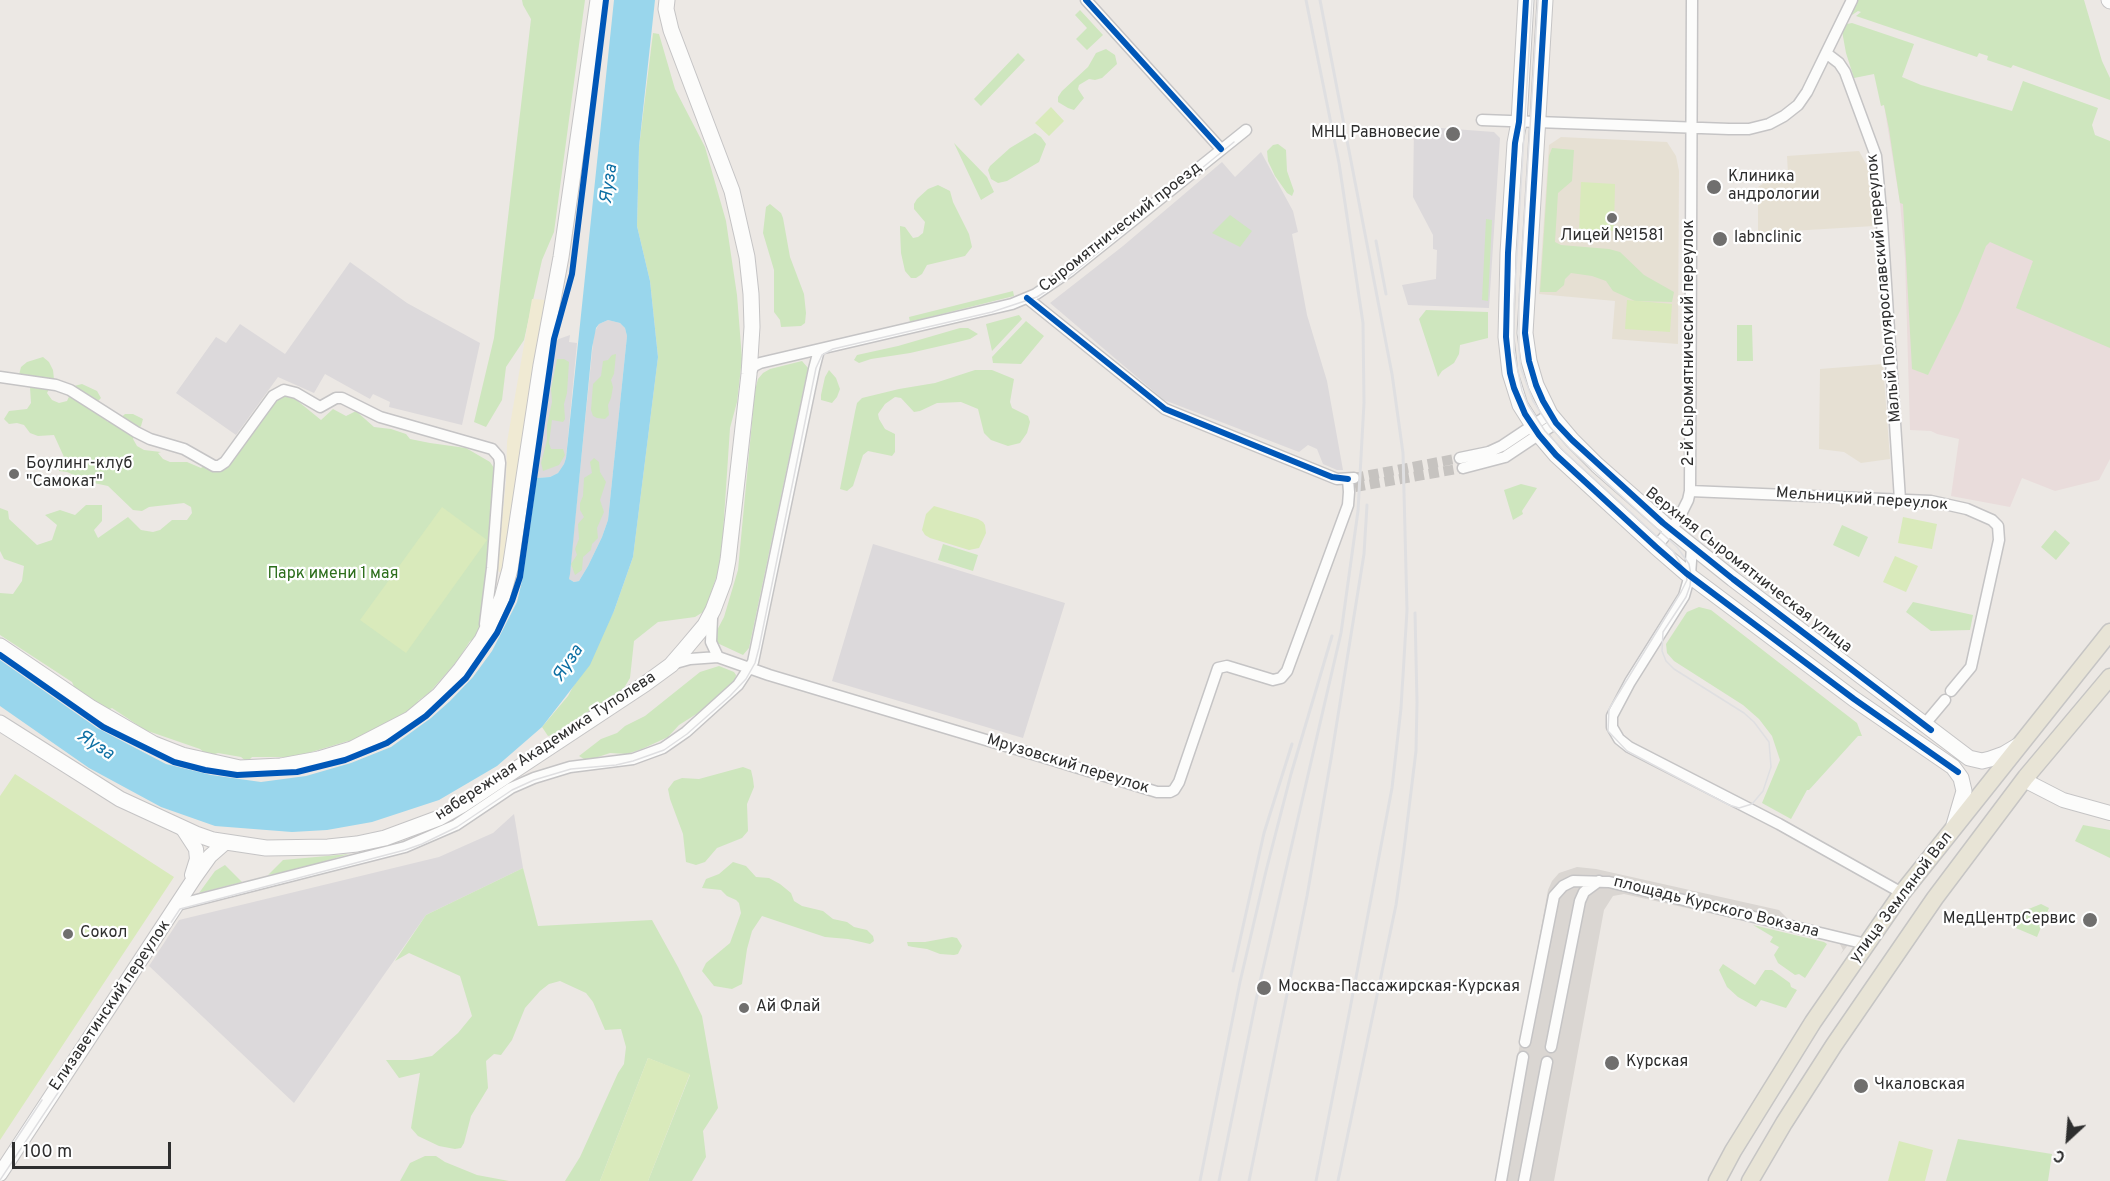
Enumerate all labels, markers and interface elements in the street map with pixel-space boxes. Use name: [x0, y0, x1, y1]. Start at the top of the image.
place label: МНЦ Равновесие: [1311, 124, 1440, 144]
marker: МНЦ Равновесие: [1444, 125, 1462, 143]
street label: Малый Полуярославский переулок: [1864, 153, 1906, 423]
street label: Сыромятнический проезд: [1036, 159, 1206, 297]
water label: Яуза: [597, 163, 623, 205]
place label: Клиника андрологии: [1728, 168, 1820, 206]
marker: Клиника андрологии: [1705, 178, 1723, 196]
marker: Лицей №1581: [1605, 211, 1619, 225]
street label: 2-й Сыромятнический переулок: [1680, 220, 1700, 466]
place label: Лицей №1581: [1560, 227, 1664, 247]
place label: labnclinic: [1734, 229, 1802, 249]
marker: labnclinic: [1711, 230, 1729, 248]
place label: Боулинг-клуб "Самокат": [26, 455, 132, 493]
marker: Боулинг-клуб "Самокат": [7, 467, 21, 481]
street label: Верхняя Сыромятническая улица: [1641, 484, 1855, 658]
street label: Мельницкий переулок: [1775, 484, 1949, 516]
park label: Парк имени 1 мая: [268, 565, 398, 585]
water label: Яуза: [549, 642, 589, 686]
street label: набережная Академика Туполева: [432, 668, 660, 826]
water label: Яуза: [73, 726, 117, 766]
street label: Мрузовский переулок: [984, 731, 1152, 799]
street label: улица Земляной Вал: [1846, 829, 1958, 967]
street label: площадь Курского Вокзала: [1611, 873, 1821, 943]
place label: МедЦентрСервис: [1943, 910, 2076, 930]
marker: МедЦентрСервис: [2081, 911, 2099, 929]
street label: Елизаветинский переулок: [47, 917, 175, 1095]
place label: Сокол: [80, 924, 127, 944]
marker: Сокол: [61, 927, 75, 941]
place label: Москва-Пассажирская-Курская: [1278, 978, 1520, 998]
marker: Москва-Пассажирская-Курская: [1255, 979, 1273, 997]
place label: Ай Флай: [756, 998, 820, 1018]
marker: Ай Флай: [737, 1001, 751, 1015]
place label: Курская: [1626, 1053, 1688, 1073]
marker: Курская: [1603, 1054, 1621, 1072]
place label: Чкаловская: [1874, 1076, 1965, 1096]
marker: Чкаловская: [1852, 1077, 1870, 1095]
north arrow: [2038, 1109, 2098, 1169]
scale bar: [15, 1130, 174, 1168]
text: 100 m: [23, 1141, 72, 1164]
text: С: [2051, 1144, 2069, 1166]

